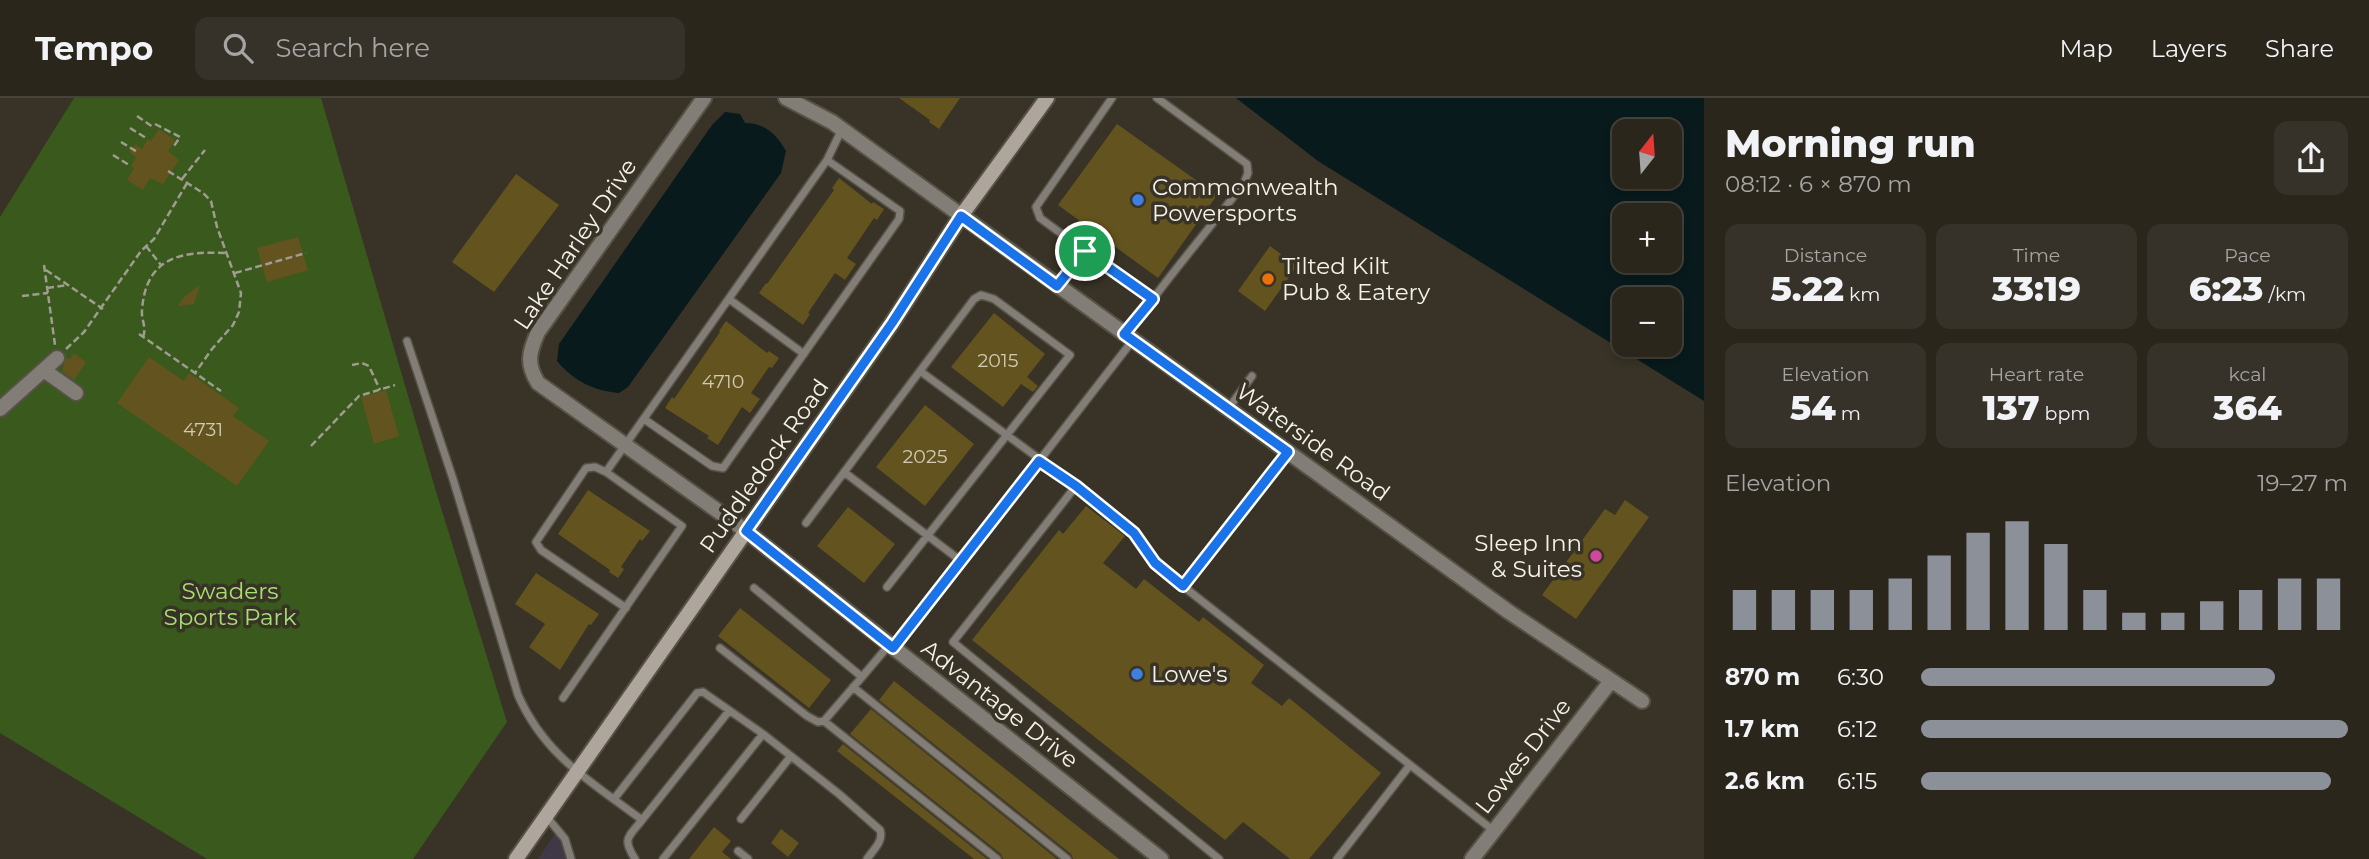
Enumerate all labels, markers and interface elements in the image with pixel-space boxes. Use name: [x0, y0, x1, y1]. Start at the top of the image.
search box: [195, 17, 685, 80]
text: Tempo: [35, 28, 153, 68]
icon: search: [219, 29, 257, 67]
text: Search here: [275, 32, 430, 64]
text: Map: [2059, 34, 2113, 63]
text: Layers: [2151, 34, 2227, 63]
text: Share: [2265, 34, 2334, 63]
north arrow: [1612, 119, 1682, 189]
map controls: [1612, 119, 1682, 357]
text: Morning run: [1725, 120, 1976, 167]
button: share: [2274, 121, 2348, 195]
street label: Lake Harley Drive: [507, 153, 643, 335]
text: 08:12 · 6 × 870 m: [1725, 170, 1912, 198]
place label: Commonwealth Powersports: [1152, 173, 1339, 227]
marker: Commonwealth Powersports: [1130, 192, 1146, 208]
button: +: [1612, 203, 1682, 273]
pin: [1055, 221, 1115, 281]
icon: arrive: [1066, 232, 1104, 270]
text: Distance: [1784, 244, 1867, 267]
text: Time: [2013, 244, 2060, 267]
text: Pace: [2224, 244, 2271, 267]
place label: Tilted Kilt Pub & Eatery: [1282, 252, 1431, 306]
text: 5.22: [1771, 267, 1844, 310]
text: 33:19: [1992, 267, 2081, 310]
text: 6:23: [2189, 267, 2263, 310]
marker: Tilted Kilt Pub & Eatery: [1260, 271, 1276, 287]
text: km: [1844, 283, 1880, 306]
text: /km: [2263, 283, 2306, 306]
button: −: [1612, 287, 1682, 357]
house number: 2015: [978, 349, 1019, 372]
text: Elevation: [1782, 363, 1869, 386]
text: Heart rate: [1989, 363, 2084, 386]
text: kcal: [2229, 363, 2266, 386]
house number: 4710: [702, 370, 744, 393]
street label: Puddledock Road: [693, 374, 835, 558]
street label: Waterside Road: [1231, 377, 1395, 507]
text: 54: [1790, 386, 1836, 429]
text: 137: [1982, 386, 2040, 429]
text: 364: [2213, 386, 2282, 429]
text: m: [1836, 402, 1861, 425]
text: bpm: [2040, 402, 2091, 425]
house number: 4731: [183, 418, 223, 441]
house number: 2025: [903, 445, 948, 468]
text: Elevation: [1725, 469, 1831, 497]
text: 19–27 m: [2257, 469, 2348, 497]
place label: Sleep Inn & Suites: [1474, 529, 1582, 583]
marker: Sleep Inn & Suites: [1588, 548, 1604, 564]
park label: Swaders Sports Park: [164, 577, 297, 631]
street label: Advantage Drive: [916, 634, 1084, 774]
place label: Lowe's: [1151, 660, 1228, 688]
text: 870 m: [1725, 663, 1800, 691]
text: 6:30: [1837, 663, 1884, 691]
marker: Lowe's: [1129, 666, 1145, 682]
street label: Lowes Drive: [1469, 693, 1577, 819]
text: 1.7 km: [1725, 715, 1800, 743]
text: 6:12: [1837, 715, 1877, 743]
text: 2.6 km: [1725, 767, 1805, 795]
text: 6:15: [1837, 767, 1877, 795]

